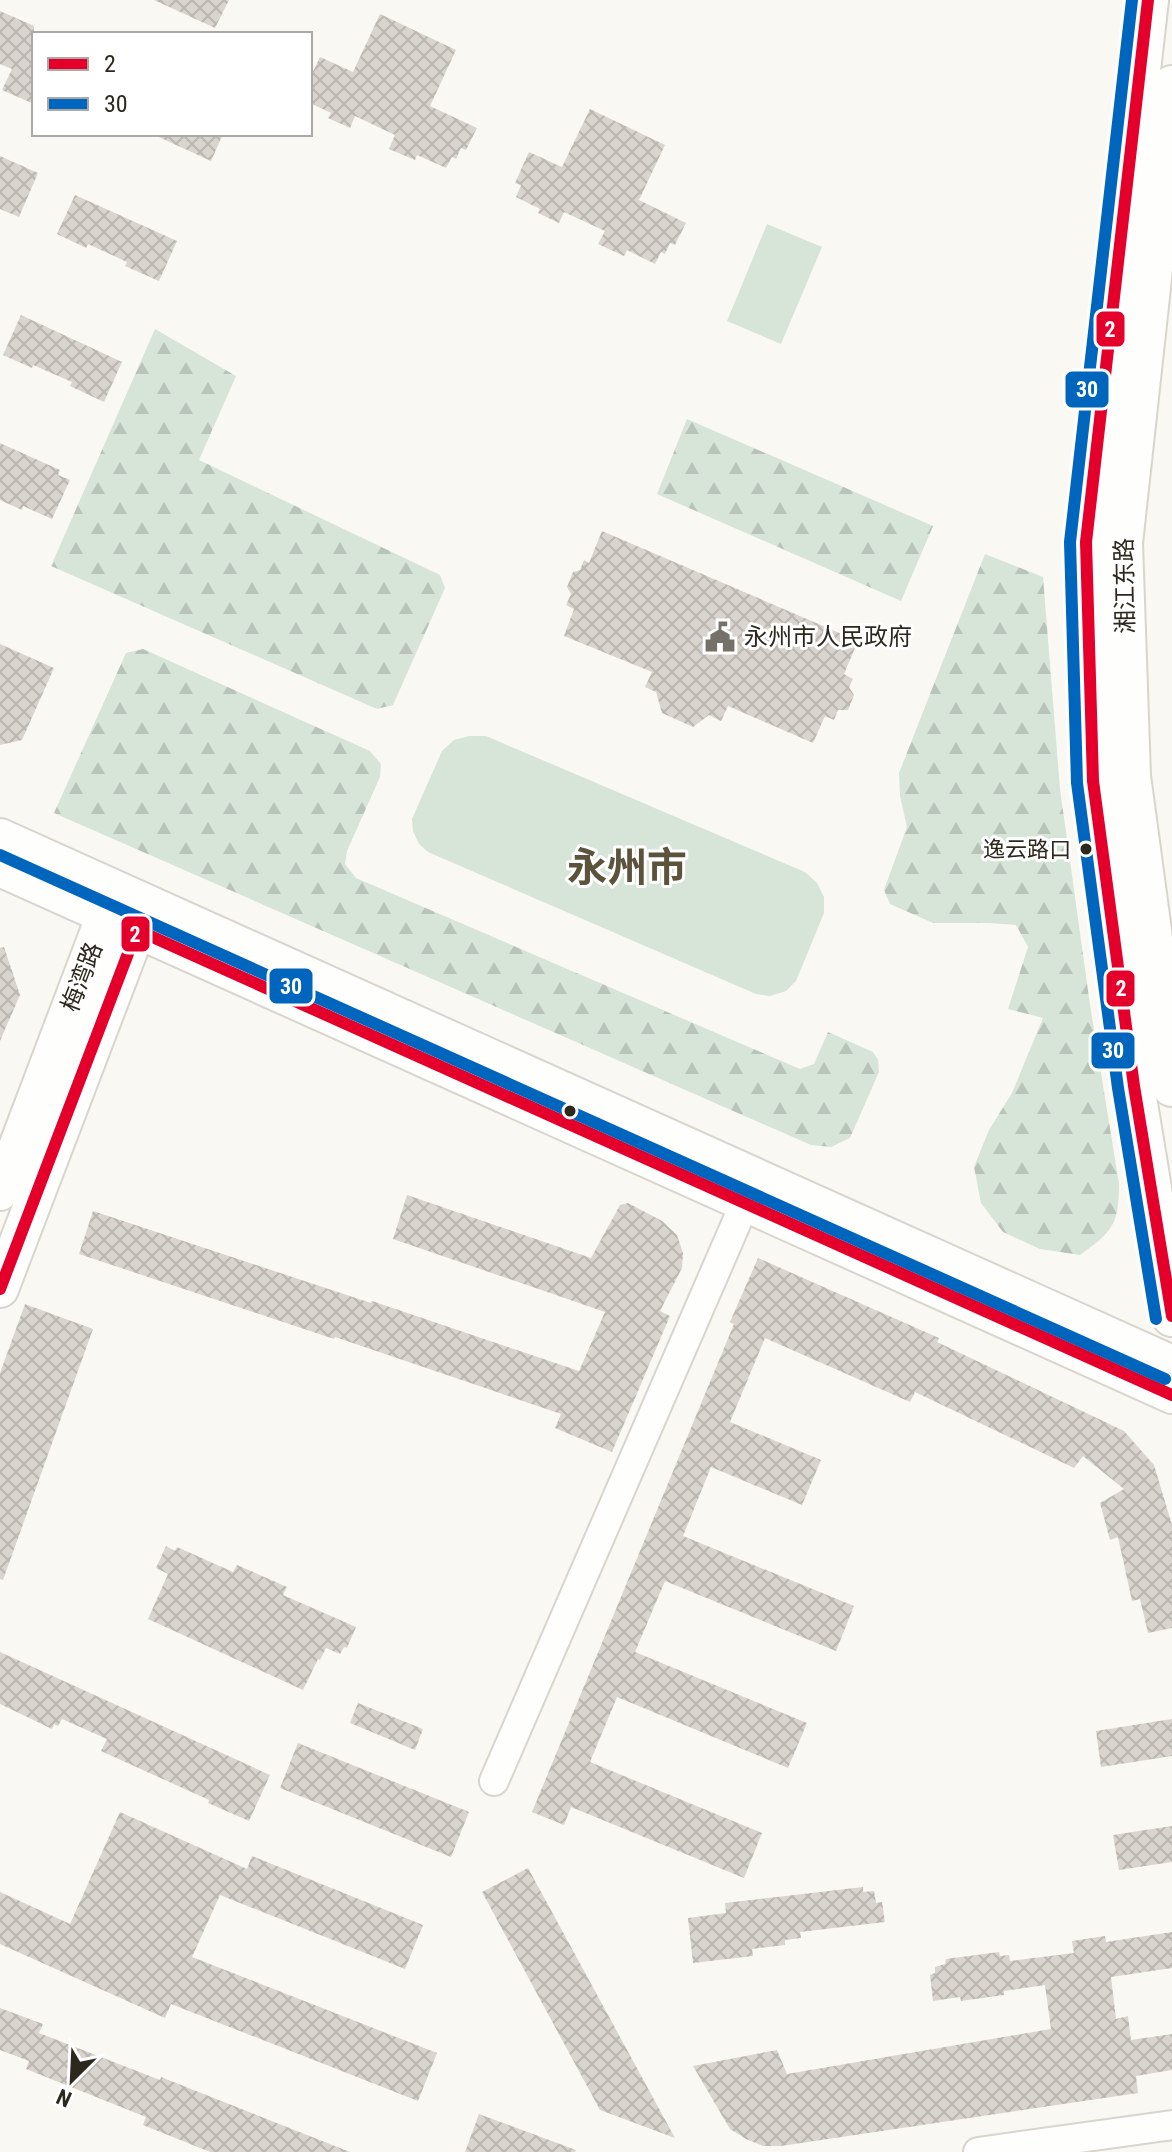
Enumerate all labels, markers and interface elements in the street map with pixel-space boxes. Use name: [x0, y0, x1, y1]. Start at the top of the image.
legend: [32, 32, 312, 136]
text: 2: [104, 50, 116, 78]
text: 30: [104, 90, 128, 118]
line badge: 2: [1095, 310, 1126, 348]
text: 2: [1104, 317, 1116, 342]
line badge: 30: [1064, 370, 1110, 409]
text: 30: [1076, 377, 1098, 402]
street label: 湘江东路: [1110, 538, 1140, 634]
public building icon: 永州市人民政府: [703, 620, 737, 654]
place label: 永州市人民政府: [744, 623, 912, 651]
place label: 逸云路口: [983, 837, 1071, 862]
marker: 逸云路口: [1078, 841, 1094, 857]
district label: 永州市: [567, 844, 687, 891]
line badge: 2: [120, 915, 151, 953]
text: 2: [129, 922, 141, 947]
street label: 梅湾路: [56, 938, 108, 1016]
line badge: 30: [268, 967, 314, 1005]
line badge: 2: [1105, 969, 1136, 1008]
text: 30: [280, 974, 302, 999]
text: 2: [1115, 976, 1127, 1001]
line badge: 30: [1090, 1031, 1136, 1070]
text: 30: [1102, 1038, 1124, 1063]
unlabelled marker: [562, 1103, 578, 1119]
north arrow: [32, 2040, 112, 2120]
text: N: [53, 2084, 75, 2112]

